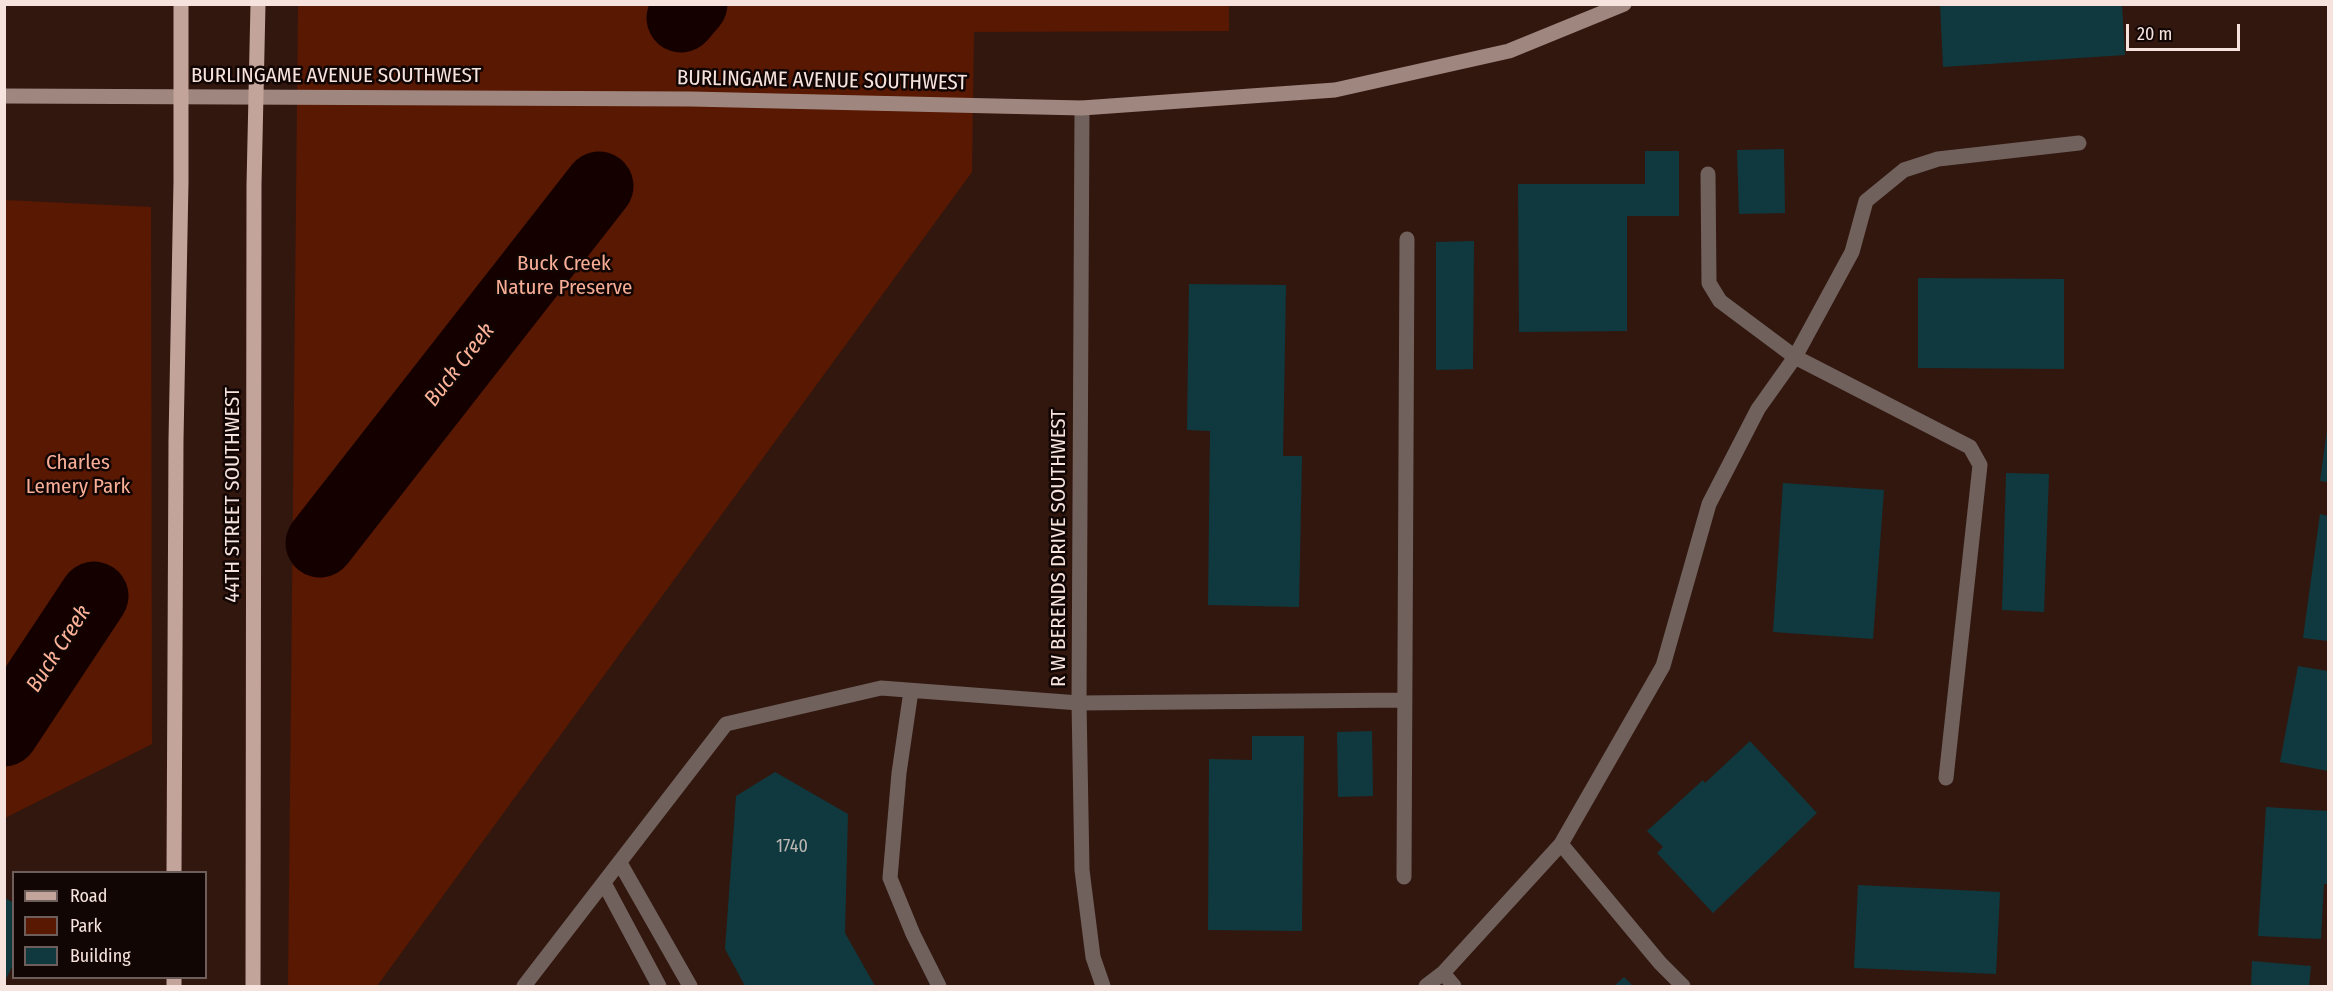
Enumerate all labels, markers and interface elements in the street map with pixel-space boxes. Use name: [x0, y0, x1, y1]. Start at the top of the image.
scale bar: [2129, 12, 2243, 50]
text: 20 m: [2137, 23, 2172, 45]
street label: BURLINGAME AVENUE SOUTHWEST: [191, 63, 481, 89]
street label: BURLINGAME AVENUE SOUTHWEST: [677, 66, 967, 96]
park label: Buck Creek Nature Preserve: [496, 251, 632, 301]
water label: Buck Creek: [419, 318, 501, 412]
street label: 44TH STREET SOUTHWEST: [220, 387, 246, 603]
street label: R W BERENDS DRIVE SOUTHWEST: [1046, 409, 1072, 687]
park label: Charles Lemery Park: [26, 450, 130, 500]
water label: Buck Creek: [21, 601, 97, 697]
house number: 1740: [776, 836, 808, 858]
legend: [12, 871, 207, 979]
text: Road: [70, 885, 107, 907]
text: Park: [70, 915, 102, 937]
text: Building: [70, 945, 131, 967]

